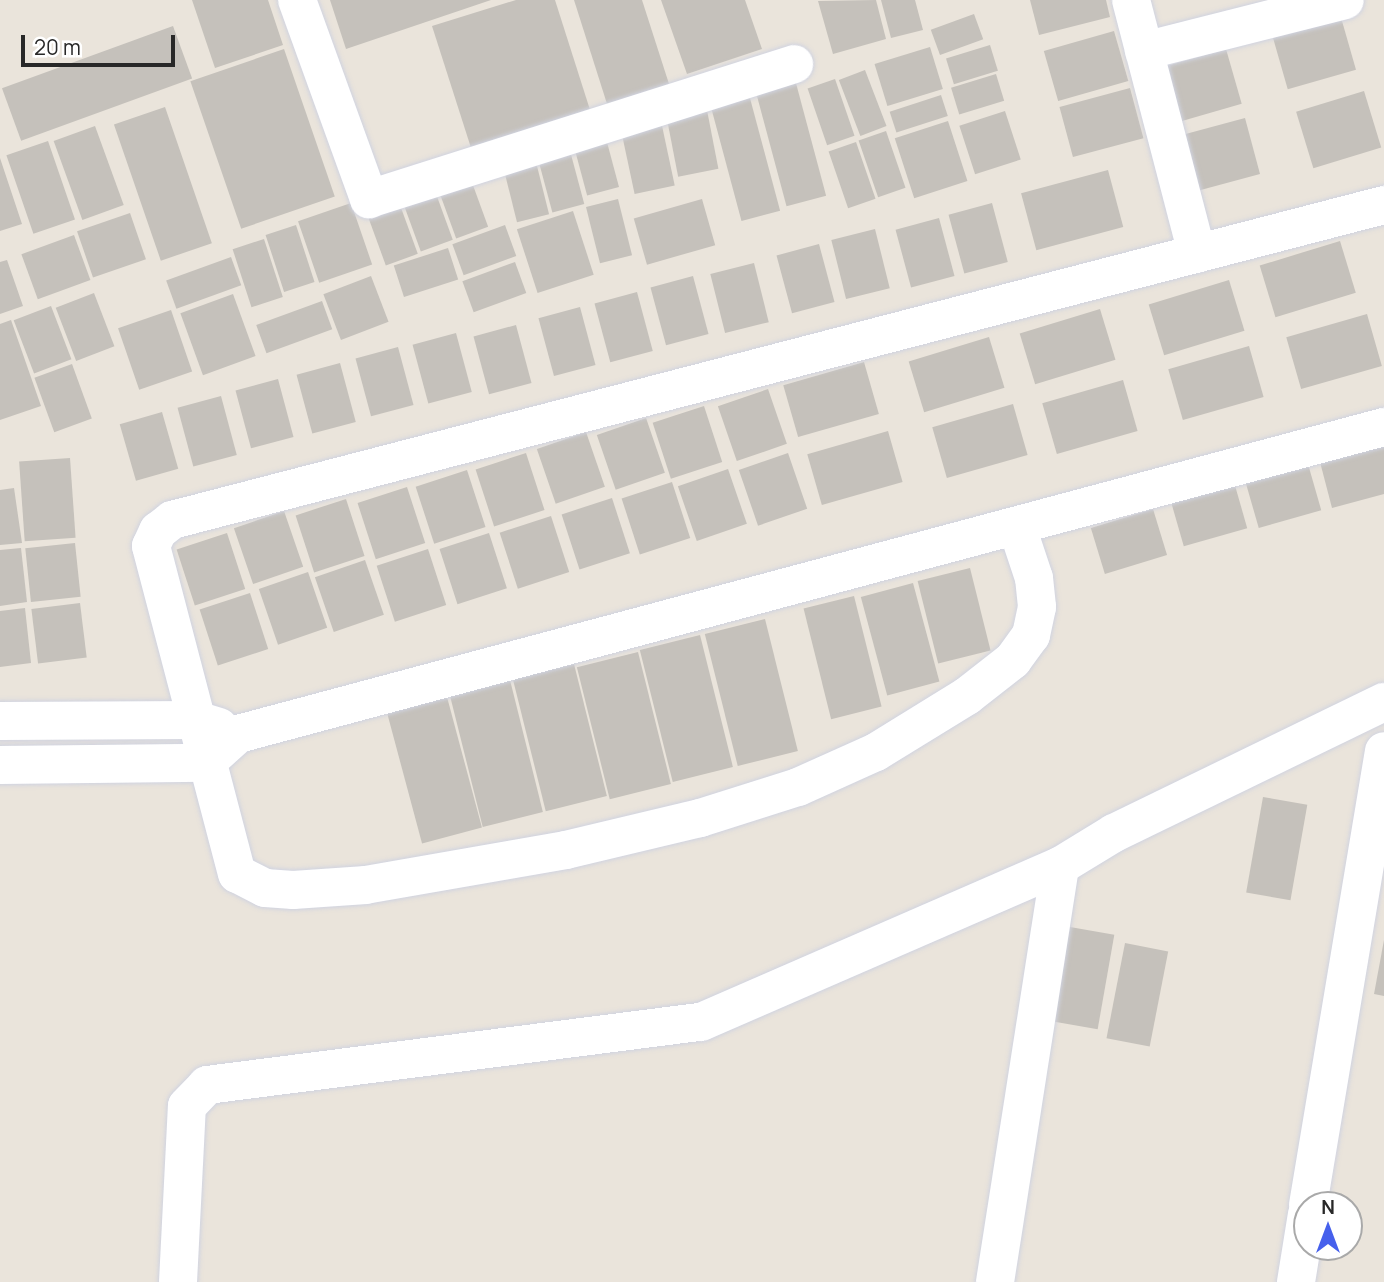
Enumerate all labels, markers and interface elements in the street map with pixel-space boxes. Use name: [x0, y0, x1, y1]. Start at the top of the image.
scale bar: [24, 21, 178, 65]
text: 20 m: [34, 33, 81, 61]
north arrow: [1293, 1191, 1363, 1261]
text: N: [1321, 1194, 1335, 1220]

